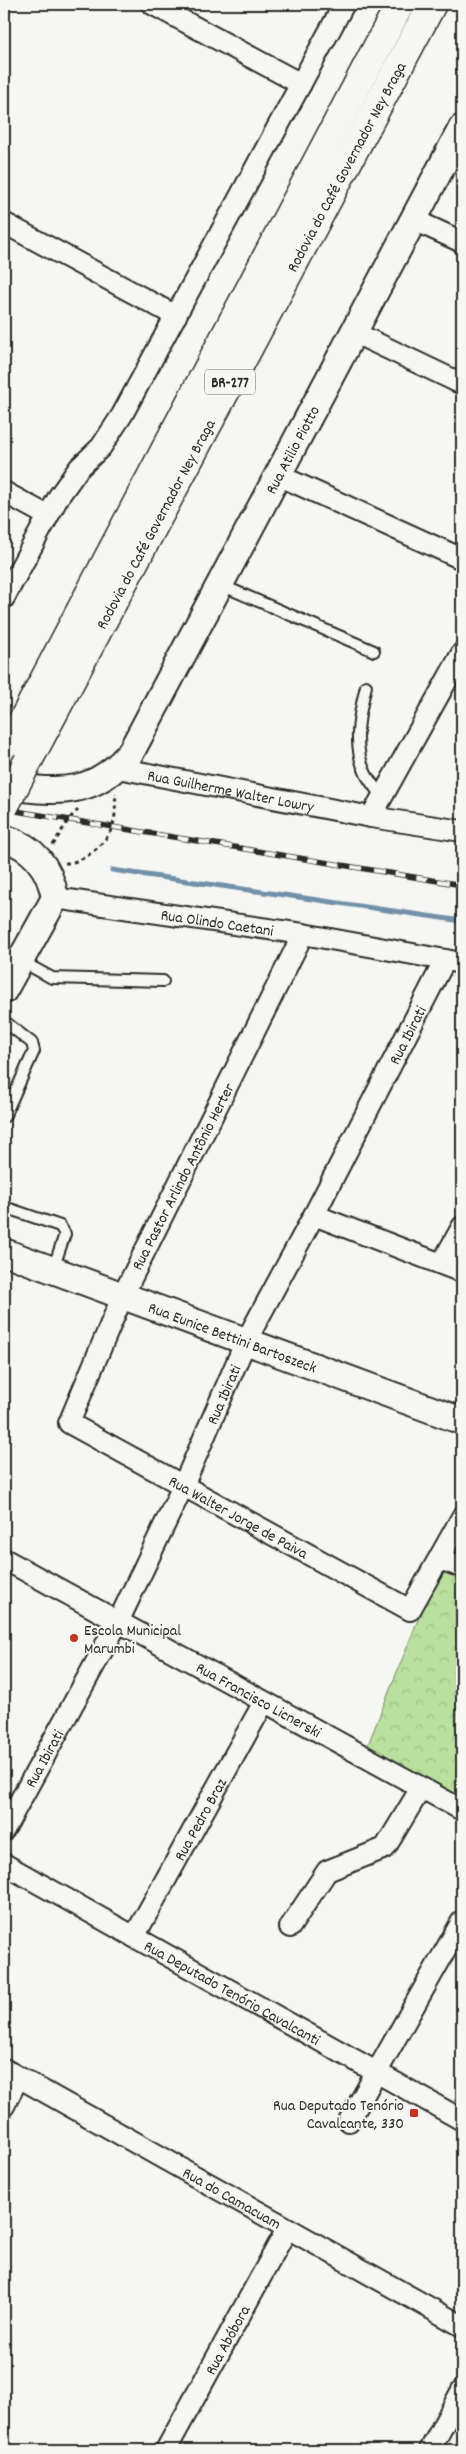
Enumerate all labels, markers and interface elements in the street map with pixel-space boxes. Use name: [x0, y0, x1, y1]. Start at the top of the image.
street label: Rodovia do Café Governador Ney Braga: [282, 58, 413, 277]
road number: BR-277: [205, 370, 255, 394]
street label: Rua Atilio Piotto: [261, 402, 327, 499]
street label: Rodovia do Café Governador Ney Braga: [91, 415, 223, 634]
street label: Rua Guilherme Walter Lowry: [145, 765, 316, 820]
street label: Rua Olindo Caetani: [159, 904, 275, 944]
street label: Rua Ibirati: [384, 1002, 434, 1069]
street label: Rua Pastor Arlindo Antônio Herter: [127, 1079, 242, 1275]
street label: Rua Eunice Bettini Bartoszeck: [145, 1297, 319, 1380]
street label: Rua Ibirati: [202, 1362, 248, 1429]
street label: Rua Walter Jorge de Paiva: [164, 1471, 312, 1566]
place label: Escola Municipal Marumbi: [84, 1620, 181, 1661]
marker: Escola Municipal Marumbi: [68, 1632, 80, 1644]
street label: Rua Francisco Licnerski: [191, 1657, 325, 1745]
street label: Rua Ibirati: [20, 1726, 71, 1792]
street label: Rua Pedro Braz: [169, 1774, 234, 1866]
street label: Rua Deputado Tenório Cavalcanti: [139, 1936, 324, 2053]
place label: Rua Deputado Tenório Cavalcante, 330: [273, 2095, 404, 2136]
marker: Rua Deputado Tenório Cavalcante, 330: [408, 2107, 420, 2119]
street label: Rua do Camacuam: [178, 2162, 285, 2236]
street label: Rua Abóbora: [200, 2301, 257, 2380]

